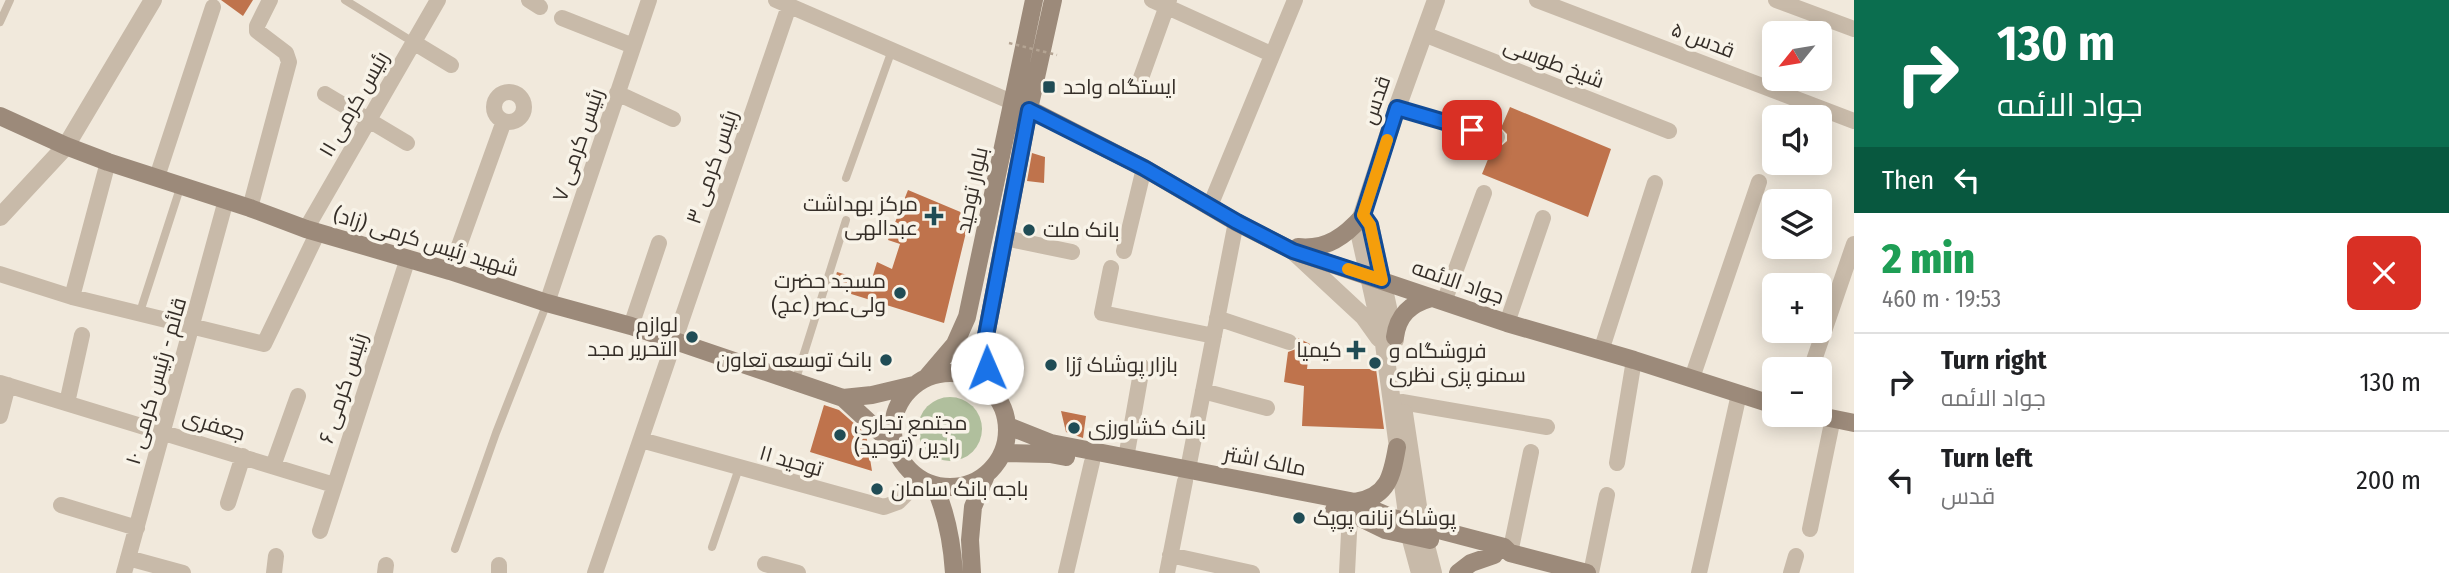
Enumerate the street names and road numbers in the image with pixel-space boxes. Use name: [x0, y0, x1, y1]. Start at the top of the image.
street label: قدس ۵: [1668, 16, 1738, 64]
street label: شیخ طوسی: [1500, 32, 1608, 95]
street label: رئیس کرمی ۱۱: [313, 46, 395, 162]
street label: قدس: [1356, 72, 1396, 128]
street label: رئیس کرمی ۷: [547, 85, 609, 205]
street label: رئیس کرمی ۳: [680, 106, 744, 228]
street label: بلوار توحید: [950, 145, 994, 235]
street label: شهید رئیس کرمی (زاد): [330, 201, 522, 283]
street label: جواد الائمه: [1409, 254, 1507, 310]
street label: قائم - رئیس کرمی ۱۰: [120, 294, 193, 468]
street label: رئیس کرمی ۶: [313, 329, 373, 447]
street label: جعفری: [180, 403, 248, 447]
street label: توحید ۱۱: [756, 440, 826, 483]
street label: مالک اشتر: [1221, 440, 1308, 482]

